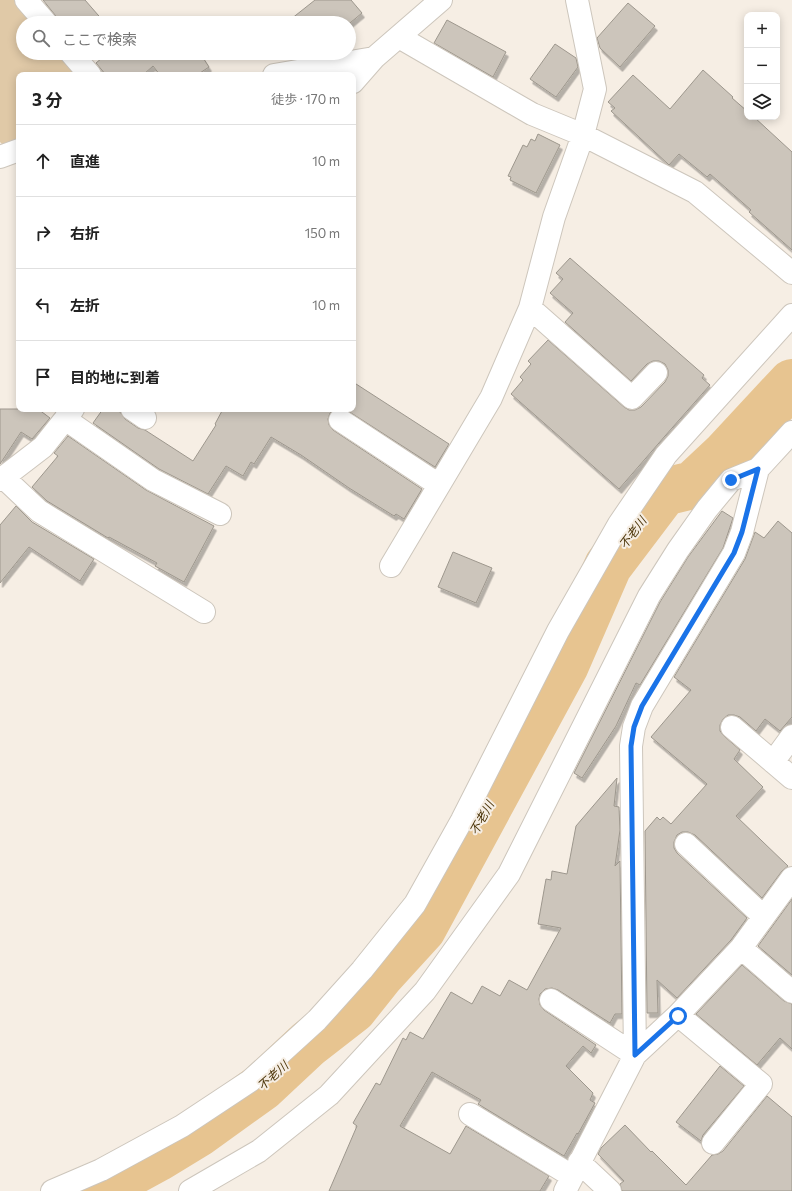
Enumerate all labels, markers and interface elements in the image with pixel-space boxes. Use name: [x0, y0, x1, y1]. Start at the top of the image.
map controls: [744, 12, 780, 120]
button: +: [744, 12, 780, 48]
search box: [16, 16, 356, 60]
icon: search: [30, 27, 52, 49]
text: ここで検索: [62, 30, 137, 48]
button: −: [744, 48, 780, 84]
button: layers: [744, 84, 780, 120]
text: 3 分: [32, 89, 62, 110]
text: 徒歩 · 170 m: [271, 91, 340, 107]
icon: ahead: [32, 150, 54, 172]
text: 直進: [70, 152, 100, 170]
text: 10 m: [312, 153, 340, 169]
icon: right: [32, 222, 54, 244]
text: 右折: [70, 224, 100, 242]
text: 150 m: [305, 225, 340, 241]
icon: left: [32, 294, 54, 316]
text: 左折: [70, 296, 100, 314]
text: 10 m: [312, 297, 340, 313]
icon: arrive: [32, 366, 54, 388]
text: 目的地に到着: [70, 368, 160, 386]
route end: [722, 471, 740, 489]
water label: 不老川: [616, 512, 650, 551]
water label: 不老川: [466, 797, 497, 837]
route start: [669, 1007, 687, 1025]
water label: 不老川: [254, 1057, 292, 1093]

